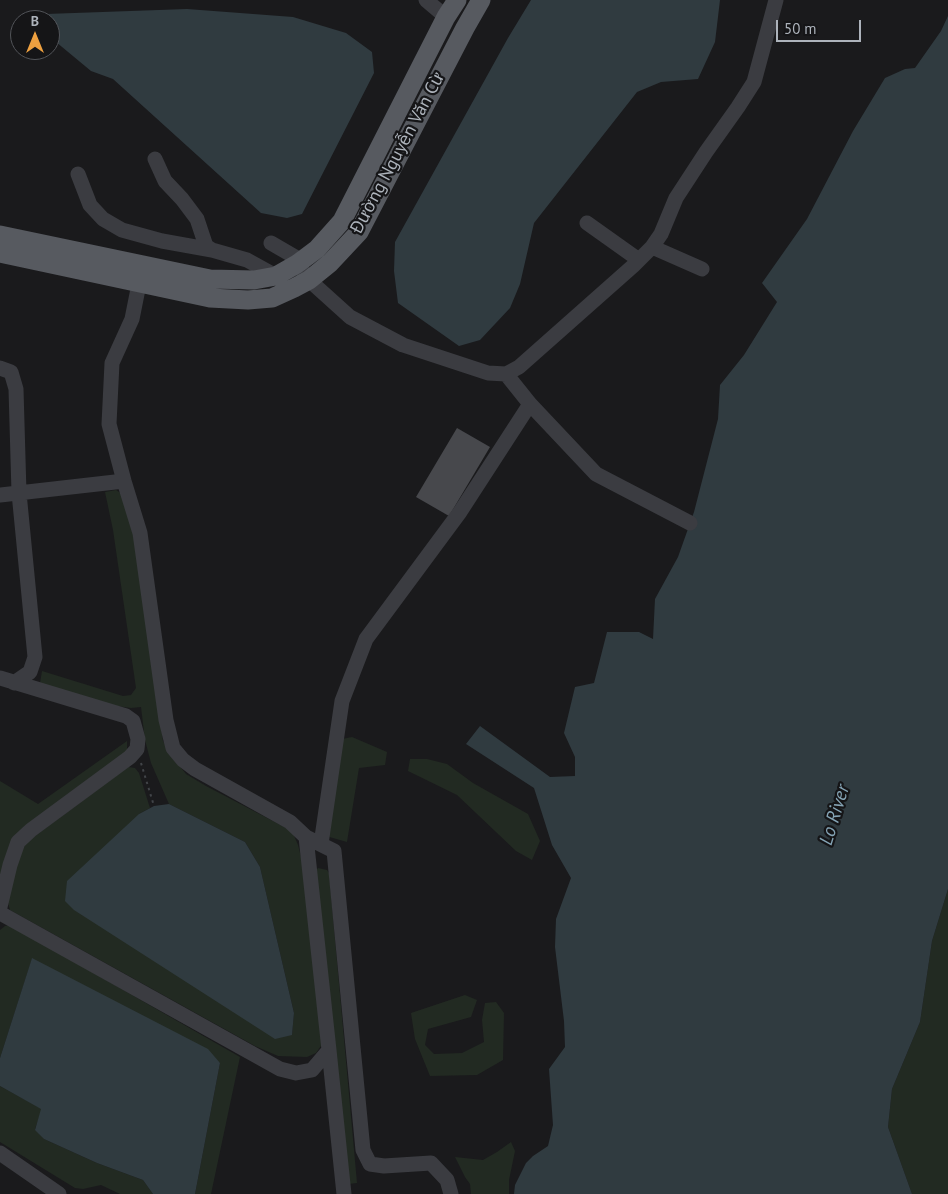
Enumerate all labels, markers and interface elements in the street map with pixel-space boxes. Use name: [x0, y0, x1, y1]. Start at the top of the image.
north arrow: [10, 10, 60, 60]
scale bar: [778, 10, 863, 42]
text: B: [31, 12, 39, 30]
text: 50 m: [784, 19, 817, 38]
street label: Đường Nguyễn Văn Cừ: [346, 69, 450, 237]
water label: Lo River: [815, 782, 855, 848]

